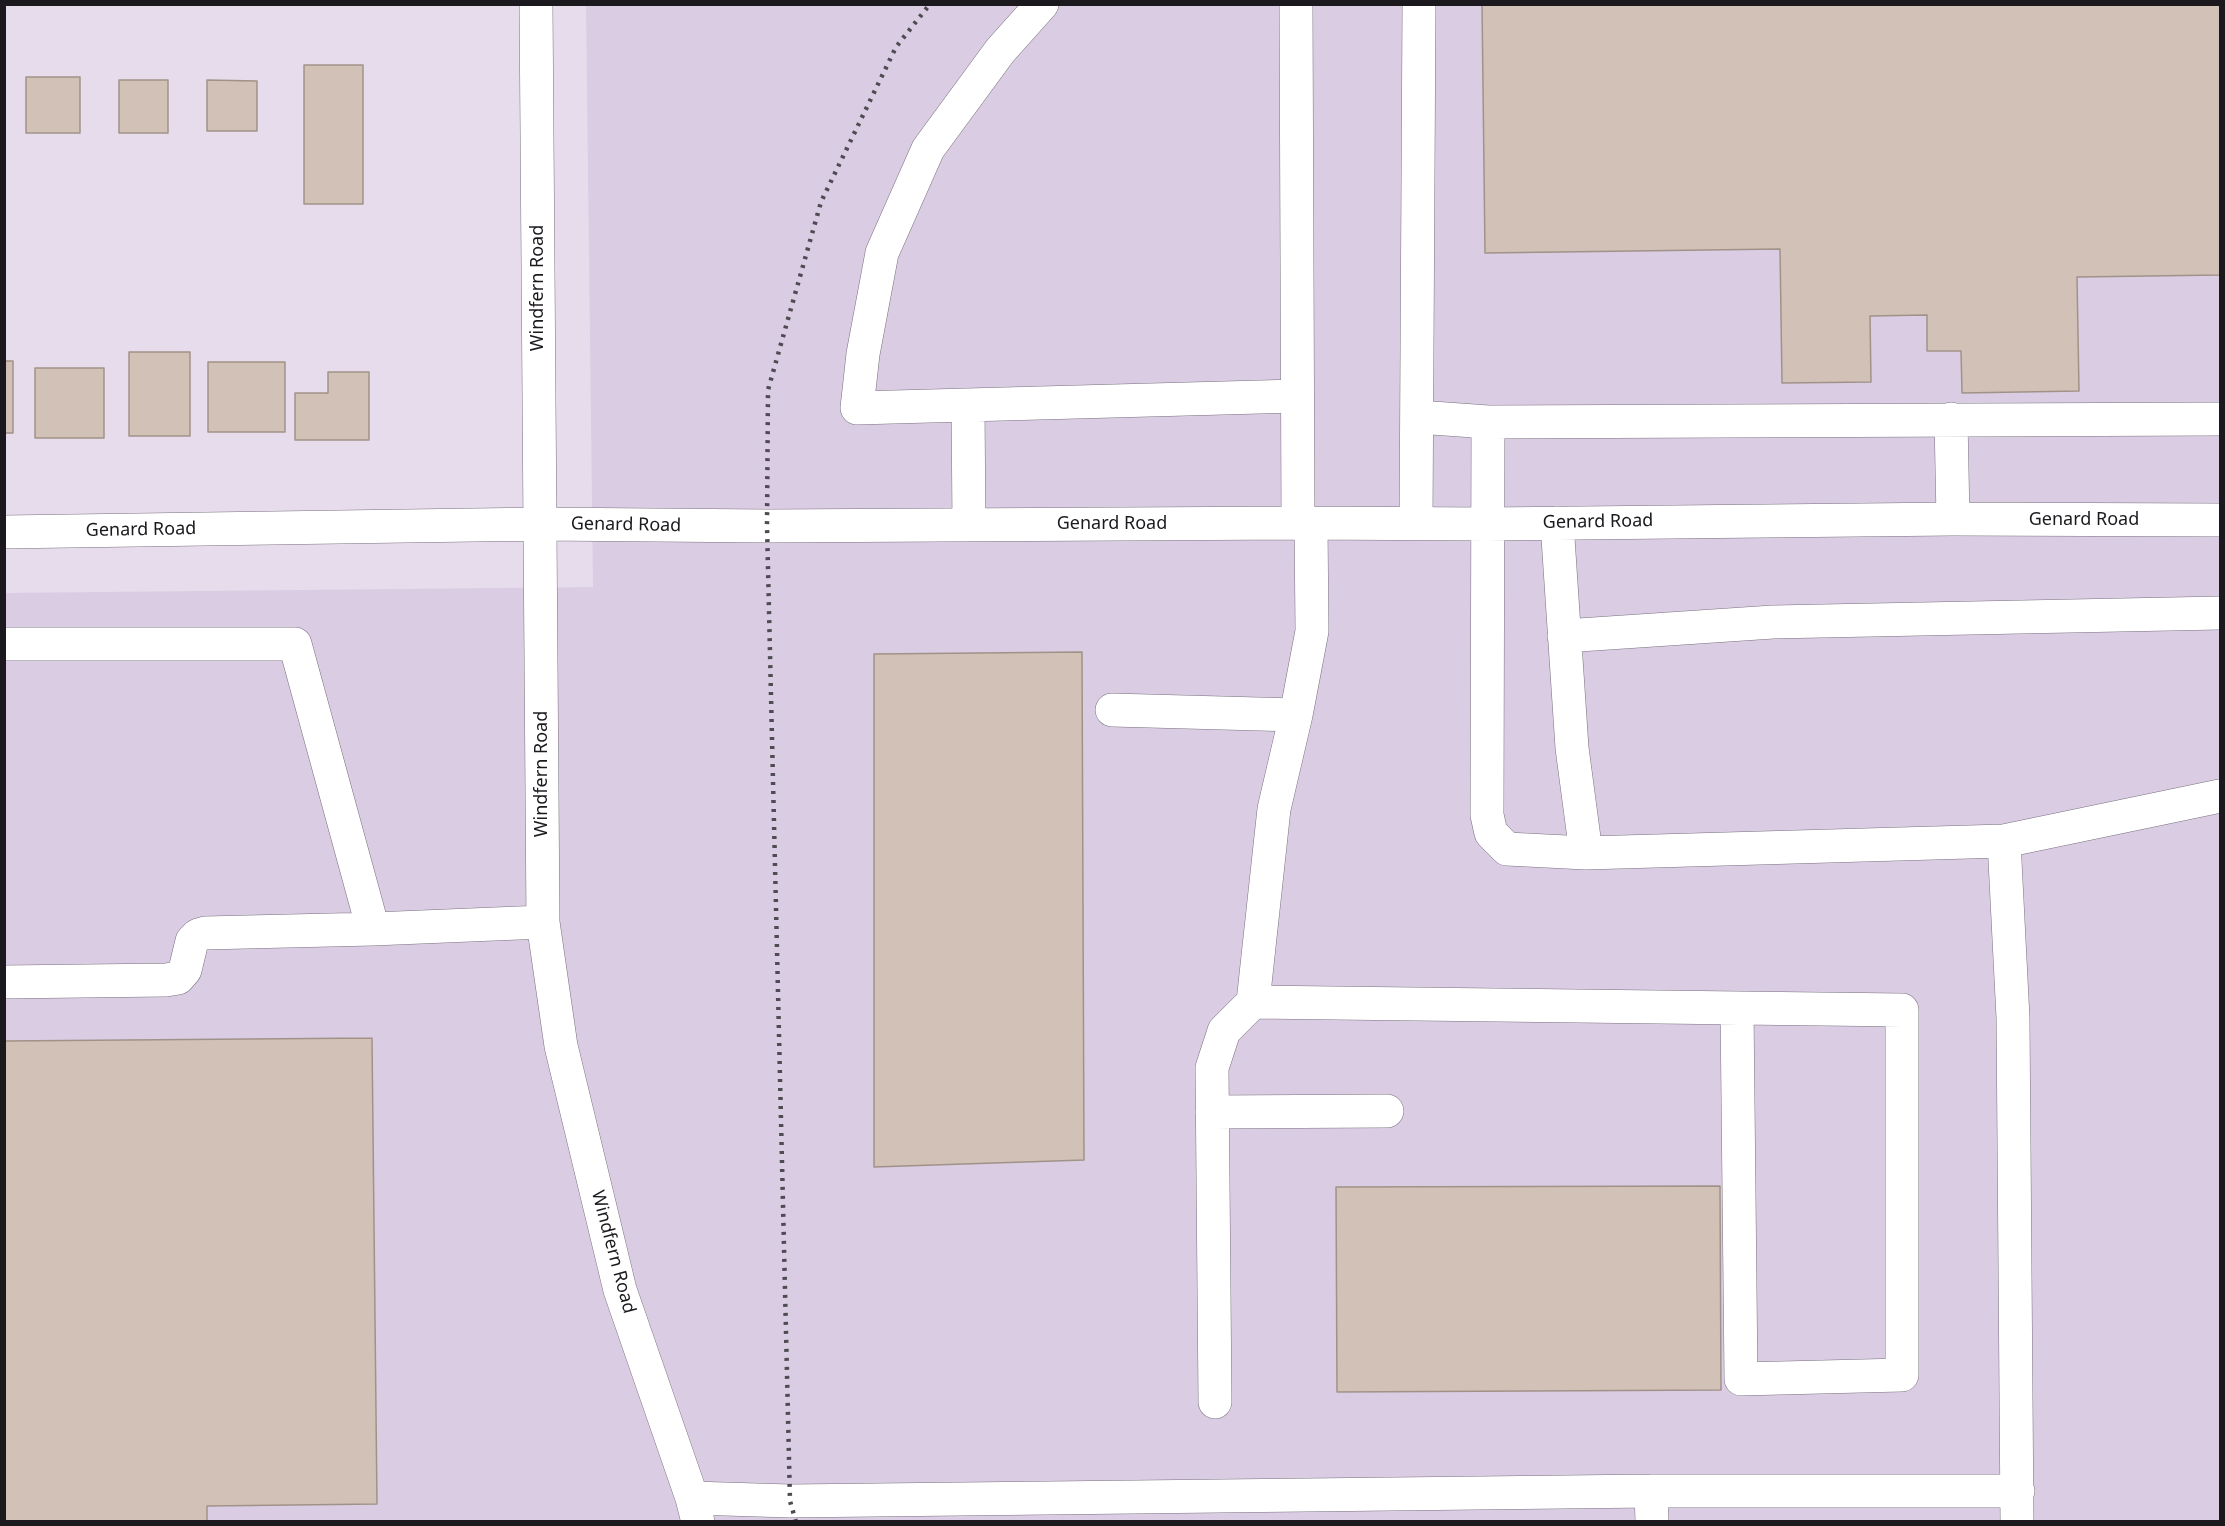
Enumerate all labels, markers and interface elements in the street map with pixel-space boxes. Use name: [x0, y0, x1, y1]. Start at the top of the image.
street label: Windfern Road: [527, 225, 549, 351]
street label: Genard Road: [2029, 509, 2139, 531]
street label: Genard Road: [1543, 510, 1653, 534]
street label: Genard Road: [571, 513, 681, 537]
street label: Genard Road: [1057, 513, 1167, 535]
street label: Genard Road: [86, 518, 196, 542]
street label: Windfern Road: [531, 711, 553, 837]
street label: Windfern Road: [586, 1188, 640, 1316]

